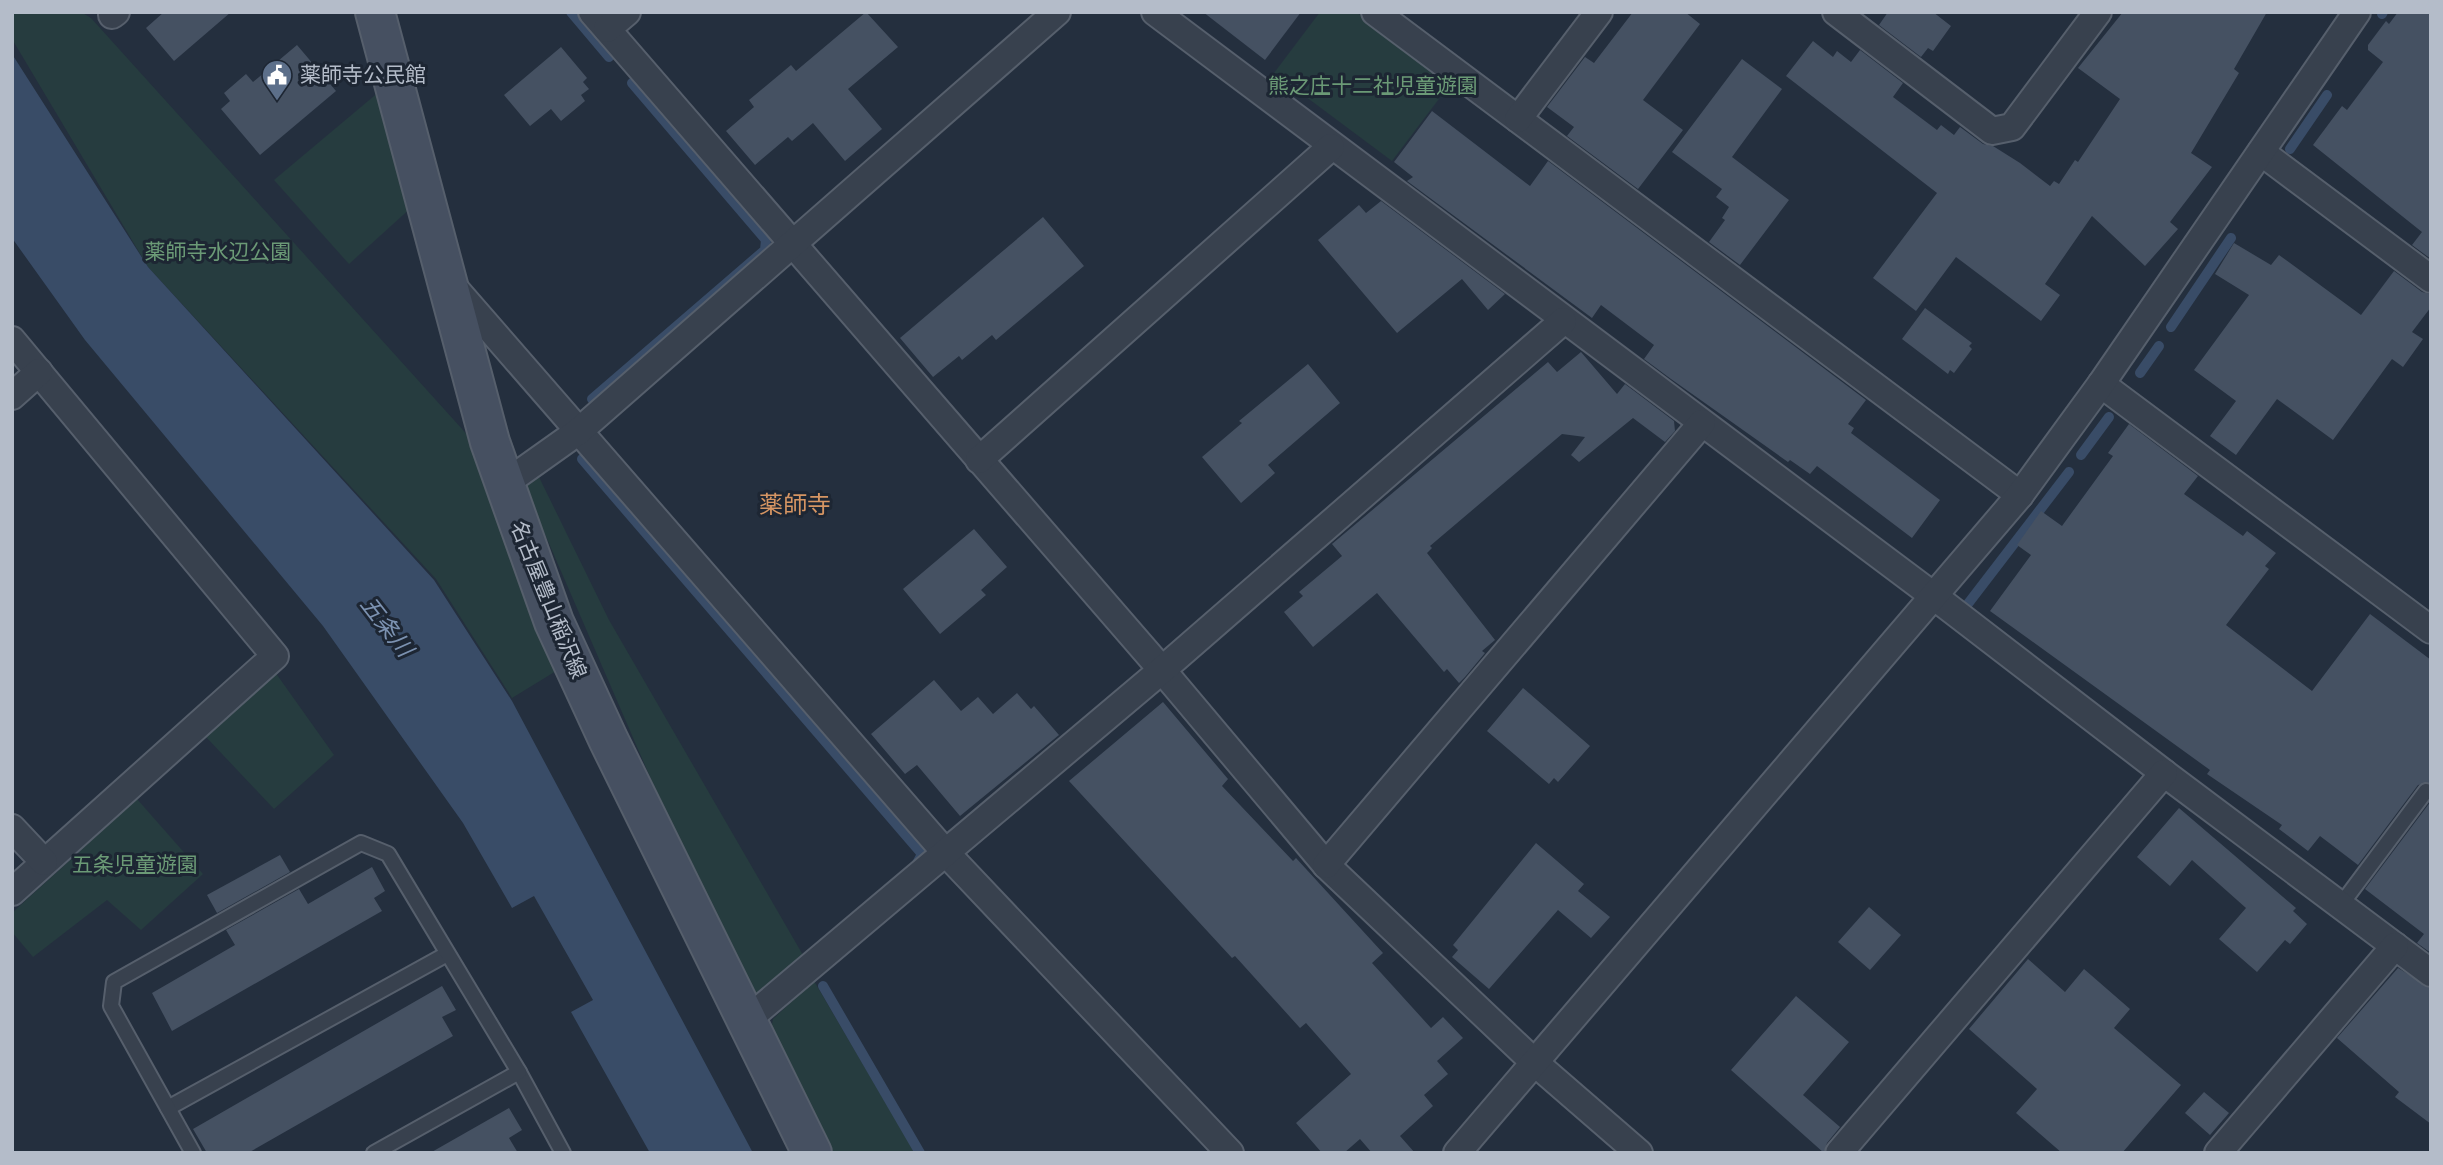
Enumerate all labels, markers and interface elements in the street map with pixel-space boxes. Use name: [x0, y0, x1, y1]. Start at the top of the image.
public building icon: 薬師寺公民館: [260, 58, 294, 102]
place label: 薬師寺公民館: [300, 63, 426, 88]
park label: 熊之庄十二社児童遊園: [1268, 74, 1478, 99]
park label: 薬師寺水辺公園: [145, 240, 292, 265]
district label: 薬師寺: [759, 491, 831, 520]
street label: 名古屋豊山稲沢線: [505, 517, 591, 683]
water label: 五条川: [354, 591, 420, 665]
park label: 五条児童遊園: [72, 853, 198, 878]

